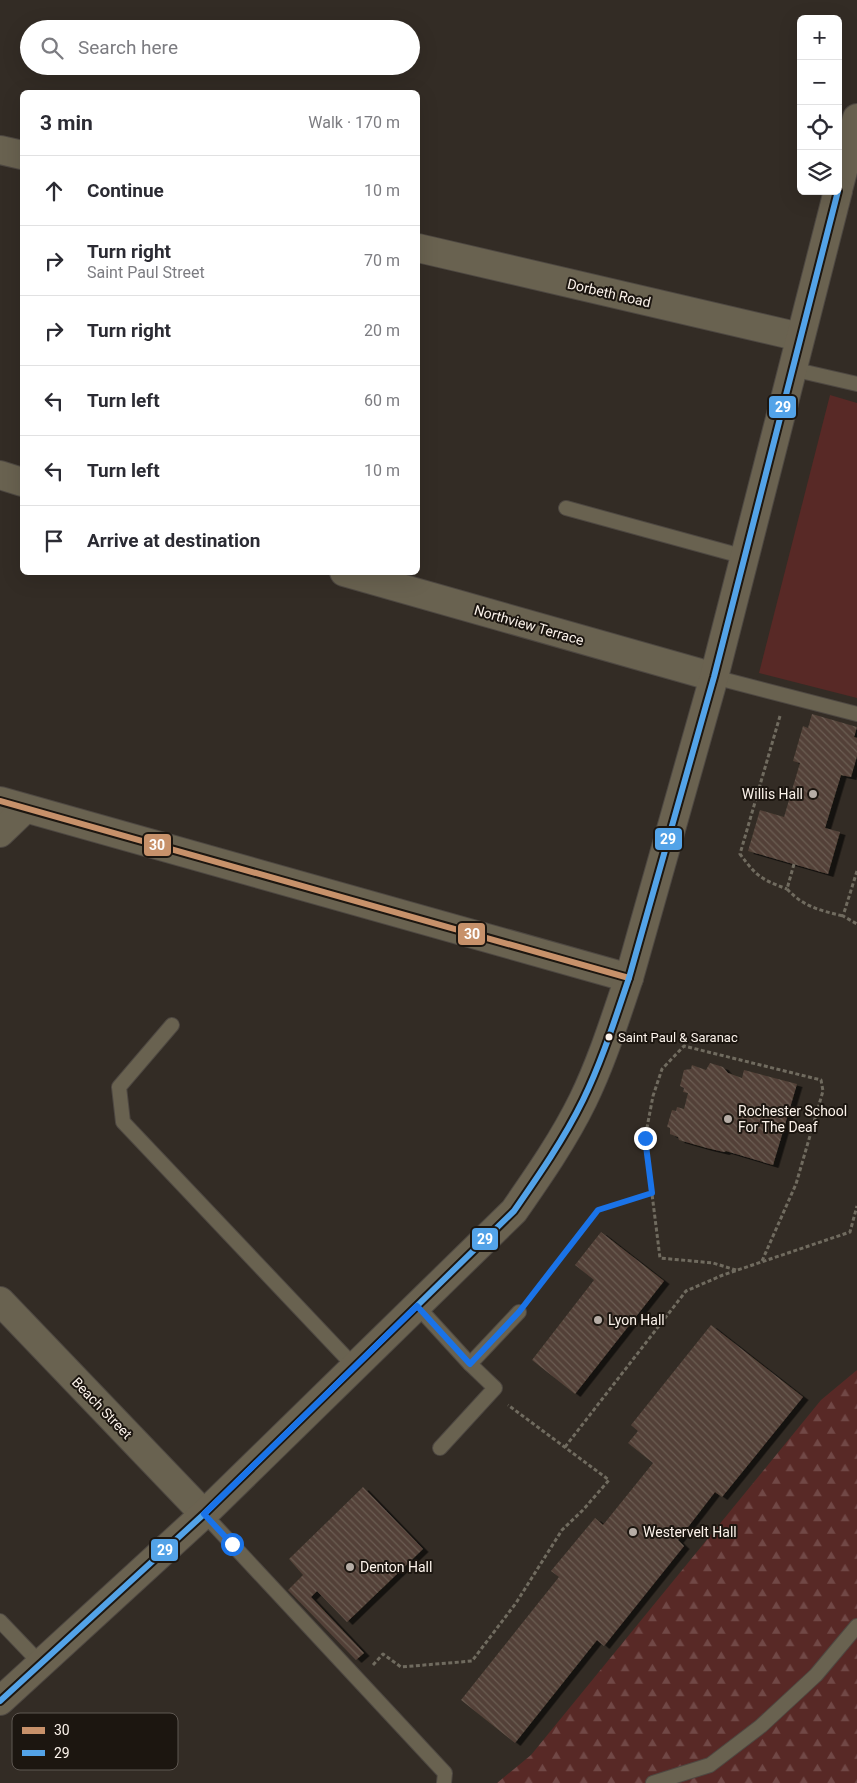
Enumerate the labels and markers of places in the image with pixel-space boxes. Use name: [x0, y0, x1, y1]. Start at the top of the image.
place label: Willis Hall: [742, 786, 803, 802]
marker: Willis Hall: [807, 788, 819, 800]
place label: Saint Paul & Saranac: [618, 1030, 738, 1045]
marker: Saint Paul & Saranac: [604, 1032, 614, 1042]
place label: Rochester School For The Deaf: [738, 1103, 847, 1135]
marker: Rochester School For The Deaf: [722, 1113, 734, 1125]
place label: Lyon Hall: [608, 1312, 665, 1328]
marker: Lyon Hall: [592, 1314, 604, 1326]
place label: Westervelt Hall: [643, 1524, 737, 1540]
marker: Westervelt Hall: [627, 1526, 639, 1538]
place label: Denton Hall: [360, 1559, 432, 1575]
marker: Denton Hall: [344, 1561, 356, 1573]

